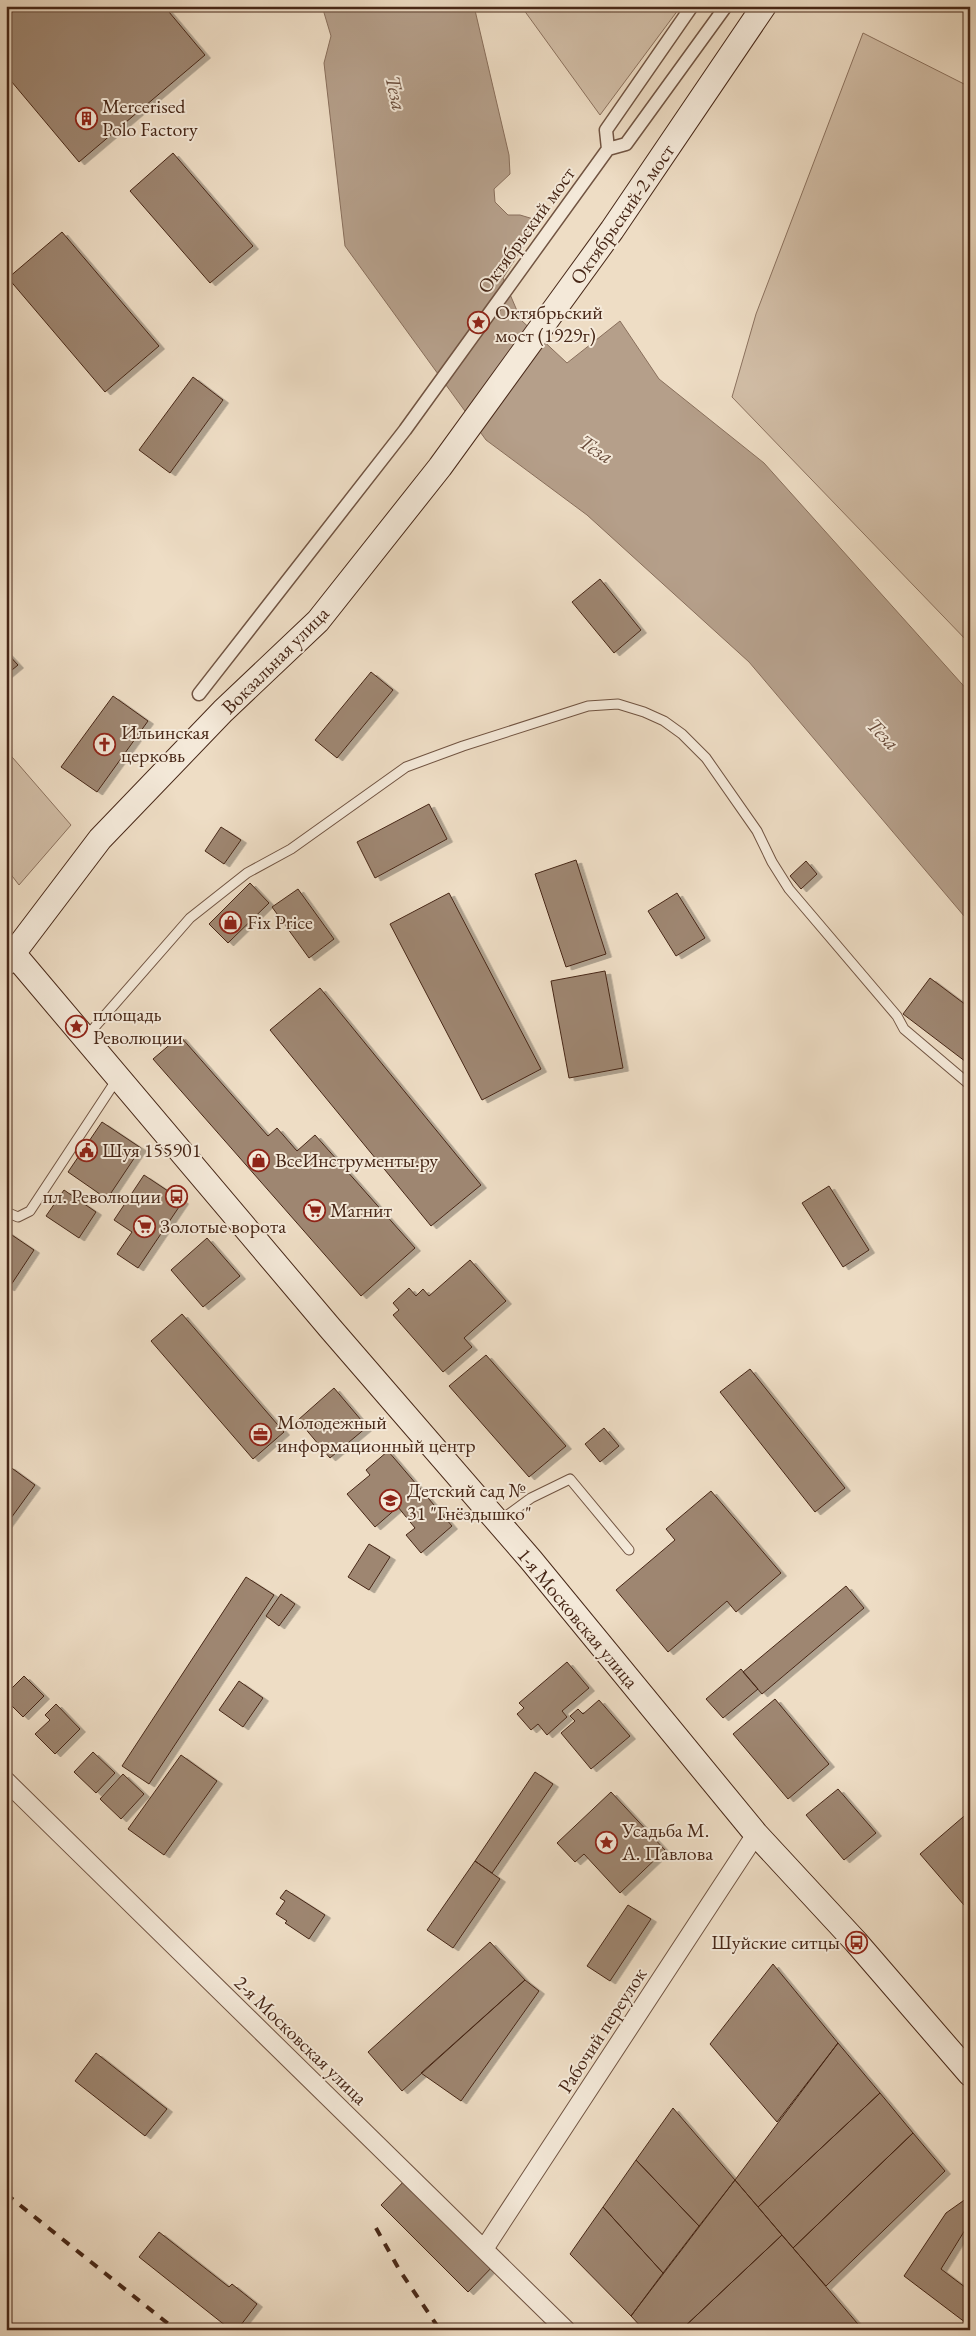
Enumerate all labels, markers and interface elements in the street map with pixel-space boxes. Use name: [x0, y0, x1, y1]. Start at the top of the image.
water label: Теза: [379, 73, 414, 113]
place label: Mercerised Polo Factory: [102, 93, 198, 142]
building icon: Mercerised Polo Factory: [74, 106, 98, 130]
street label: Октябрьский-2 мост: [564, 139, 680, 289]
street label: Октябрьский мост: [471, 161, 581, 299]
place label: Октябрьский мост (1929г): [495, 299, 603, 348]
place icon: Октябрьский мост (1929г): [467, 311, 491, 335]
water label: Теза: [574, 428, 619, 469]
street label: Вокзальная улица: [216, 601, 334, 719]
water label: Теза: [861, 711, 905, 756]
place label: Ильинская церковь: [121, 719, 210, 768]
church icon: Ильинская церковь: [93, 732, 117, 756]
place label: Fix Price: [247, 909, 313, 935]
shop icon: Fix Price: [219, 910, 243, 934]
place label: площадь Революции: [93, 1001, 183, 1050]
place icon: площадь Революции: [65, 1014, 89, 1038]
place label: Шуя 155901: [102, 1137, 201, 1163]
public building icon: Шуя 155901: [74, 1138, 98, 1162]
place label: ВсеИнструменты.ру: [275, 1147, 438, 1173]
shop icon: ВсеИнструменты.ру: [247, 1148, 271, 1172]
place label: пл. Революции: [43, 1183, 161, 1209]
bus stop icon: пл. Революции: [165, 1184, 189, 1208]
place label: Магнит: [330, 1197, 392, 1223]
supermarket icon: Магнит: [302, 1198, 326, 1222]
place label: Золотые ворота: [160, 1213, 286, 1239]
supermarket icon: Золотые ворота: [132, 1214, 156, 1238]
place label: Молодежный информационный центр: [277, 1409, 476, 1458]
office icon: Молодежный информационный центр: [249, 1422, 273, 1446]
place label: Детский сад № 31 "Гнёздышко": [407, 1477, 532, 1526]
school or university icon: Детский сад № 31 "Гнёздышко": [379, 1489, 403, 1513]
street label: 1-я Московская улица: [512, 1542, 644, 1694]
place label: Усадьба М. А. Павлова: [621, 1817, 713, 1866]
place icon: Усадьба М. А. Павлова: [594, 1830, 618, 1854]
place label: Шуйские ситцы: [711, 1929, 840, 1955]
bus stop icon: Шуйские ситцы: [844, 1930, 868, 1954]
street label: Рабочий переулок: [552, 1962, 653, 2098]
street label: 2-я Московская улица: [229, 1970, 373, 2110]

